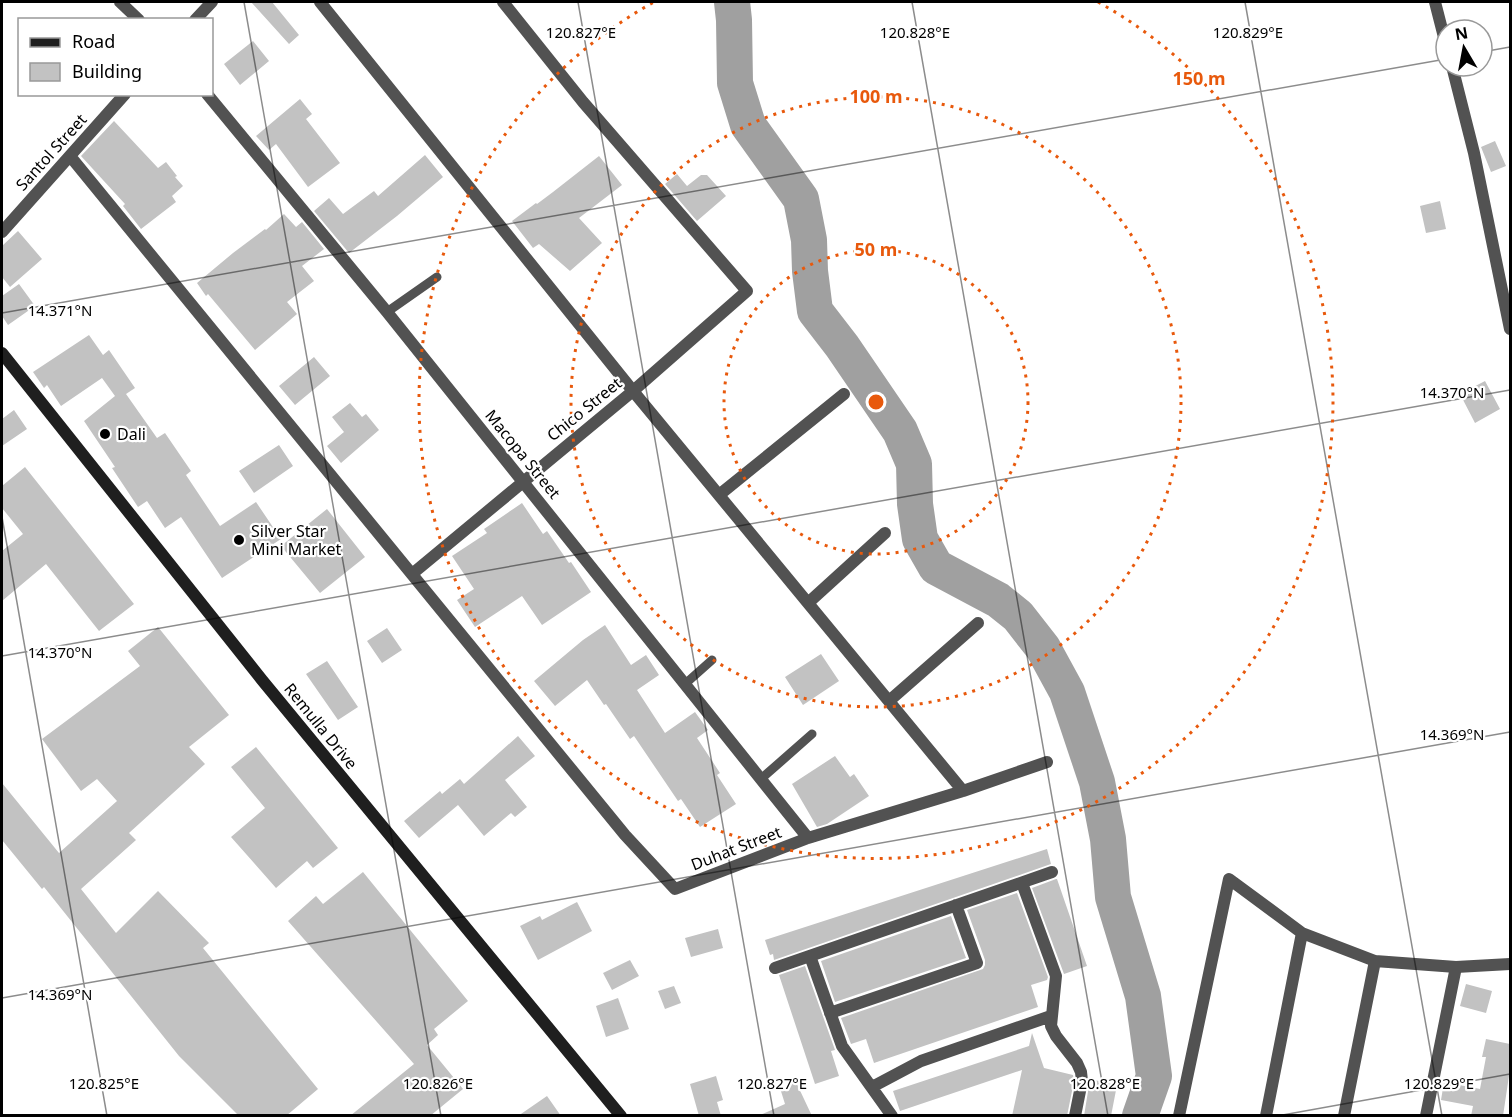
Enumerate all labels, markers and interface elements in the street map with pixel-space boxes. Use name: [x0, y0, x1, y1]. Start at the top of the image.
legend: [18, 18, 213, 96]
north arrow: [1434, 18, 1494, 78]
text: N: [1453, 21, 1470, 45]
text: 120.827°E: [546, 22, 616, 42]
text: 120.828°E: [880, 22, 950, 42]
text: 120.829°E: [1213, 22, 1283, 42]
text: Road: [72, 29, 115, 53]
text: Building: [72, 59, 142, 83]
text: 150 m: [1172, 66, 1226, 90]
text: 100 m: [849, 84, 903, 108]
street label: Santol Street: [11, 109, 91, 195]
text: 50 m: [855, 237, 897, 261]
text: 14.371°N: [28, 300, 92, 320]
street label: Chico Street: [542, 372, 626, 446]
text: 14.370°N: [1420, 382, 1484, 402]
centre of rings: [866, 392, 886, 412]
street label: Macopa Street: [480, 405, 566, 503]
place label: Dali: [117, 423, 146, 445]
marker: Dali: [98, 427, 112, 441]
place label: Silver Star Mini Market: [251, 520, 341, 560]
marker: Silver Star Mini Market: [232, 533, 246, 547]
text: 14.370°N: [28, 642, 92, 662]
street label: Remulla Drive: [279, 678, 363, 774]
text: 14.369°N: [1420, 724, 1484, 744]
street label: Duhat Street: [688, 821, 785, 875]
text: 14.369°N: [28, 984, 92, 1004]
text: 120.825°E: [69, 1073, 139, 1093]
text: 120.826°E: [403, 1073, 473, 1093]
text: 120.827°E: [737, 1073, 807, 1093]
text: 120.828°E: [1070, 1073, 1140, 1093]
text: 120.829°E: [1404, 1073, 1474, 1093]

